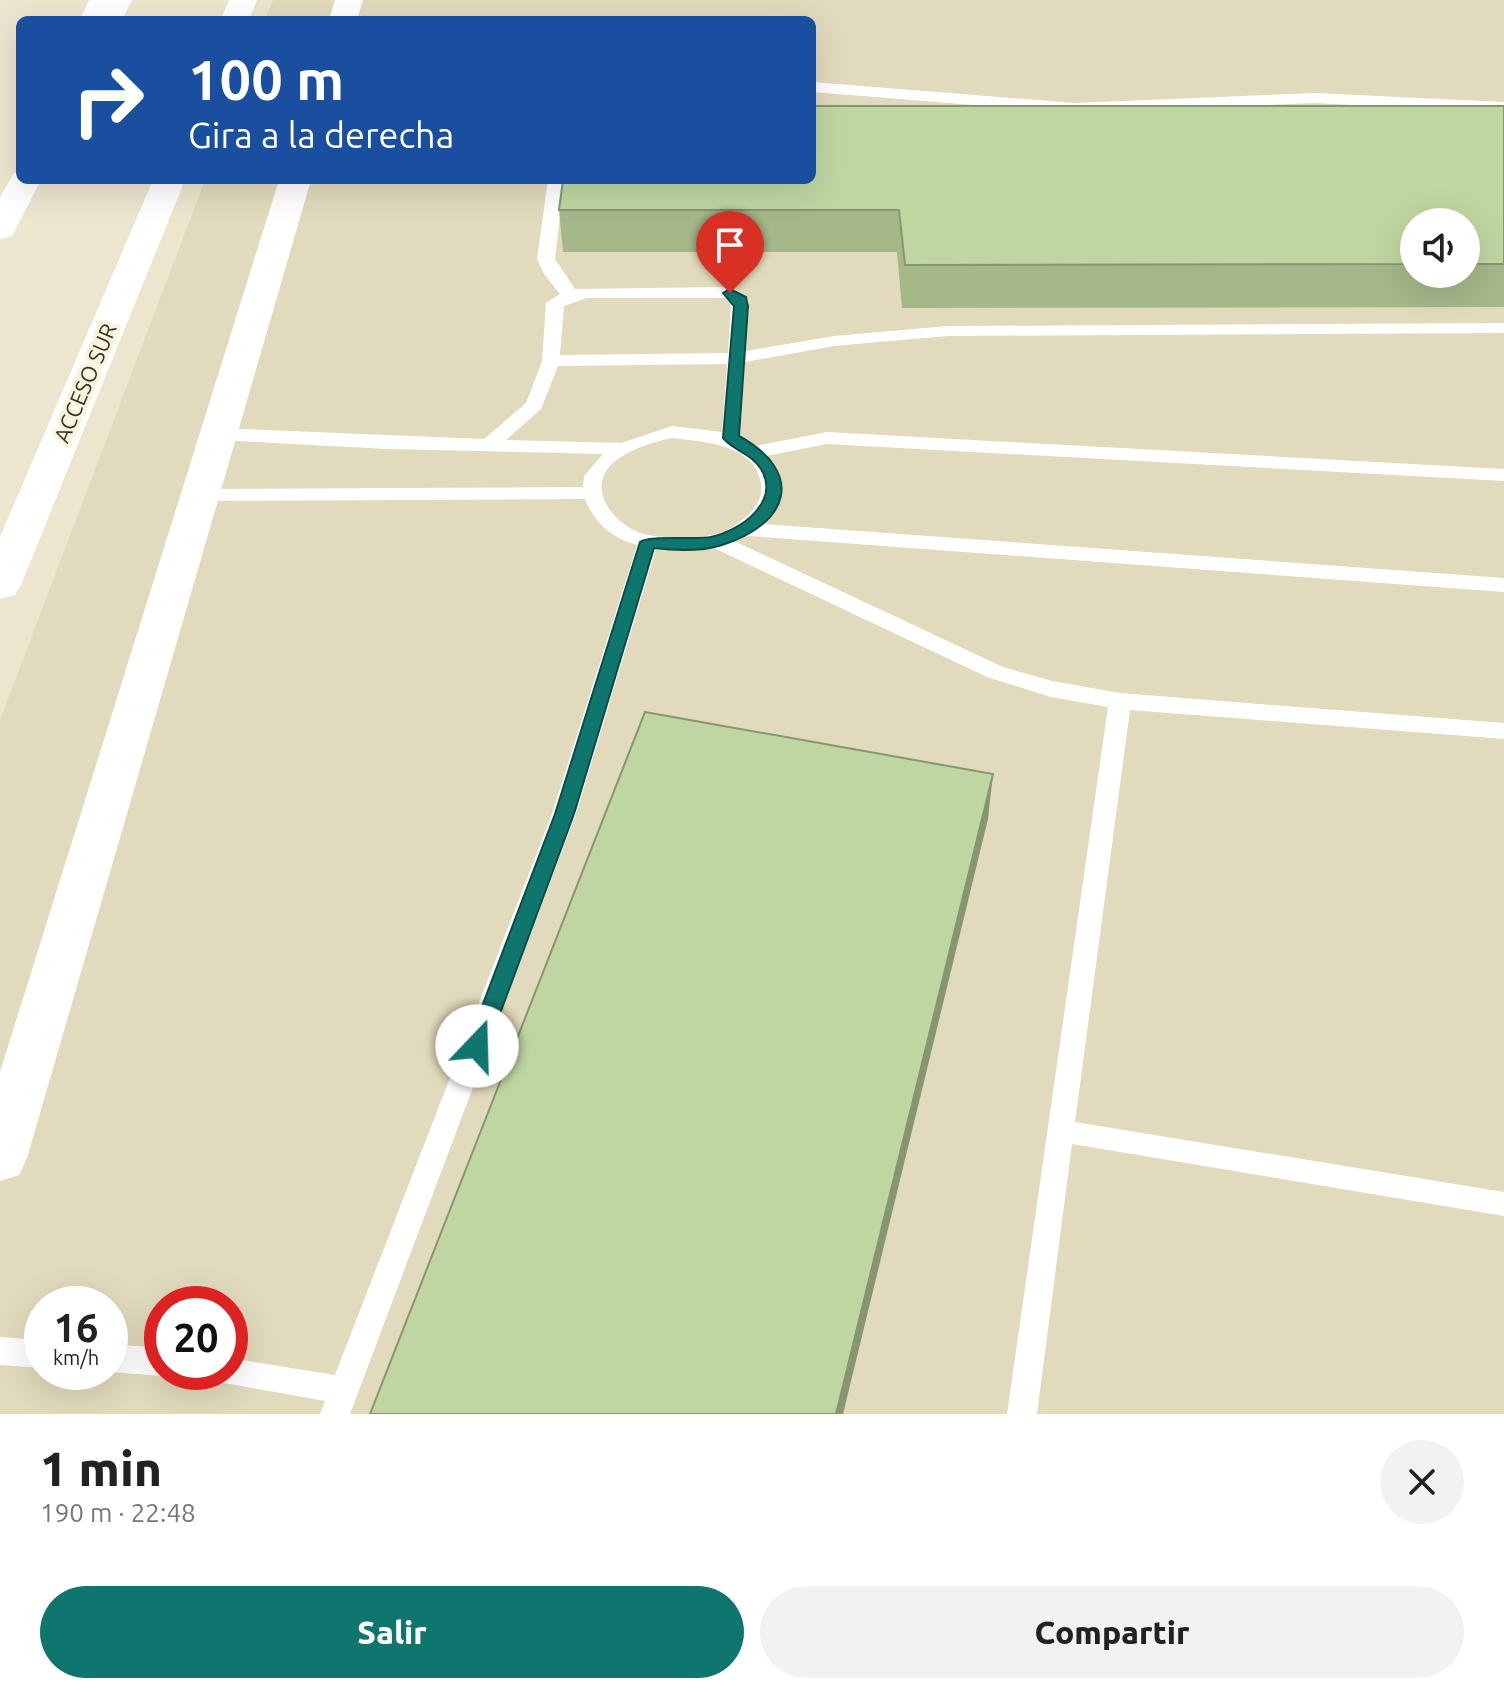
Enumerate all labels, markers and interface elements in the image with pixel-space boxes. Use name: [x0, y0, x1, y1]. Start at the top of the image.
icon: right: [56, 48, 160, 152]
text: 100 m: [188, 48, 344, 111]
text: Gira a la derecha: [188, 114, 454, 155]
map controls: [1400, 208, 1480, 288]
button: sound: [1400, 208, 1480, 288]
pin: [696, 211, 764, 293]
icon: arrive: [708, 223, 752, 267]
street label: ACCESO SUR: [48, 319, 121, 446]
position arrow: [435, 1004, 519, 1088]
speed limit sign: 20: [144, 1286, 248, 1390]
text: 16: [53, 1305, 99, 1350]
text: km/h: [53, 1346, 99, 1369]
button: close: [1380, 1440, 1464, 1524]
text: 1 min: [40, 1441, 162, 1495]
text: 190 m · 22:48: [40, 1498, 196, 1527]
button: Salir: [40, 1586, 744, 1678]
button: Compartir: [760, 1586, 1464, 1678]

